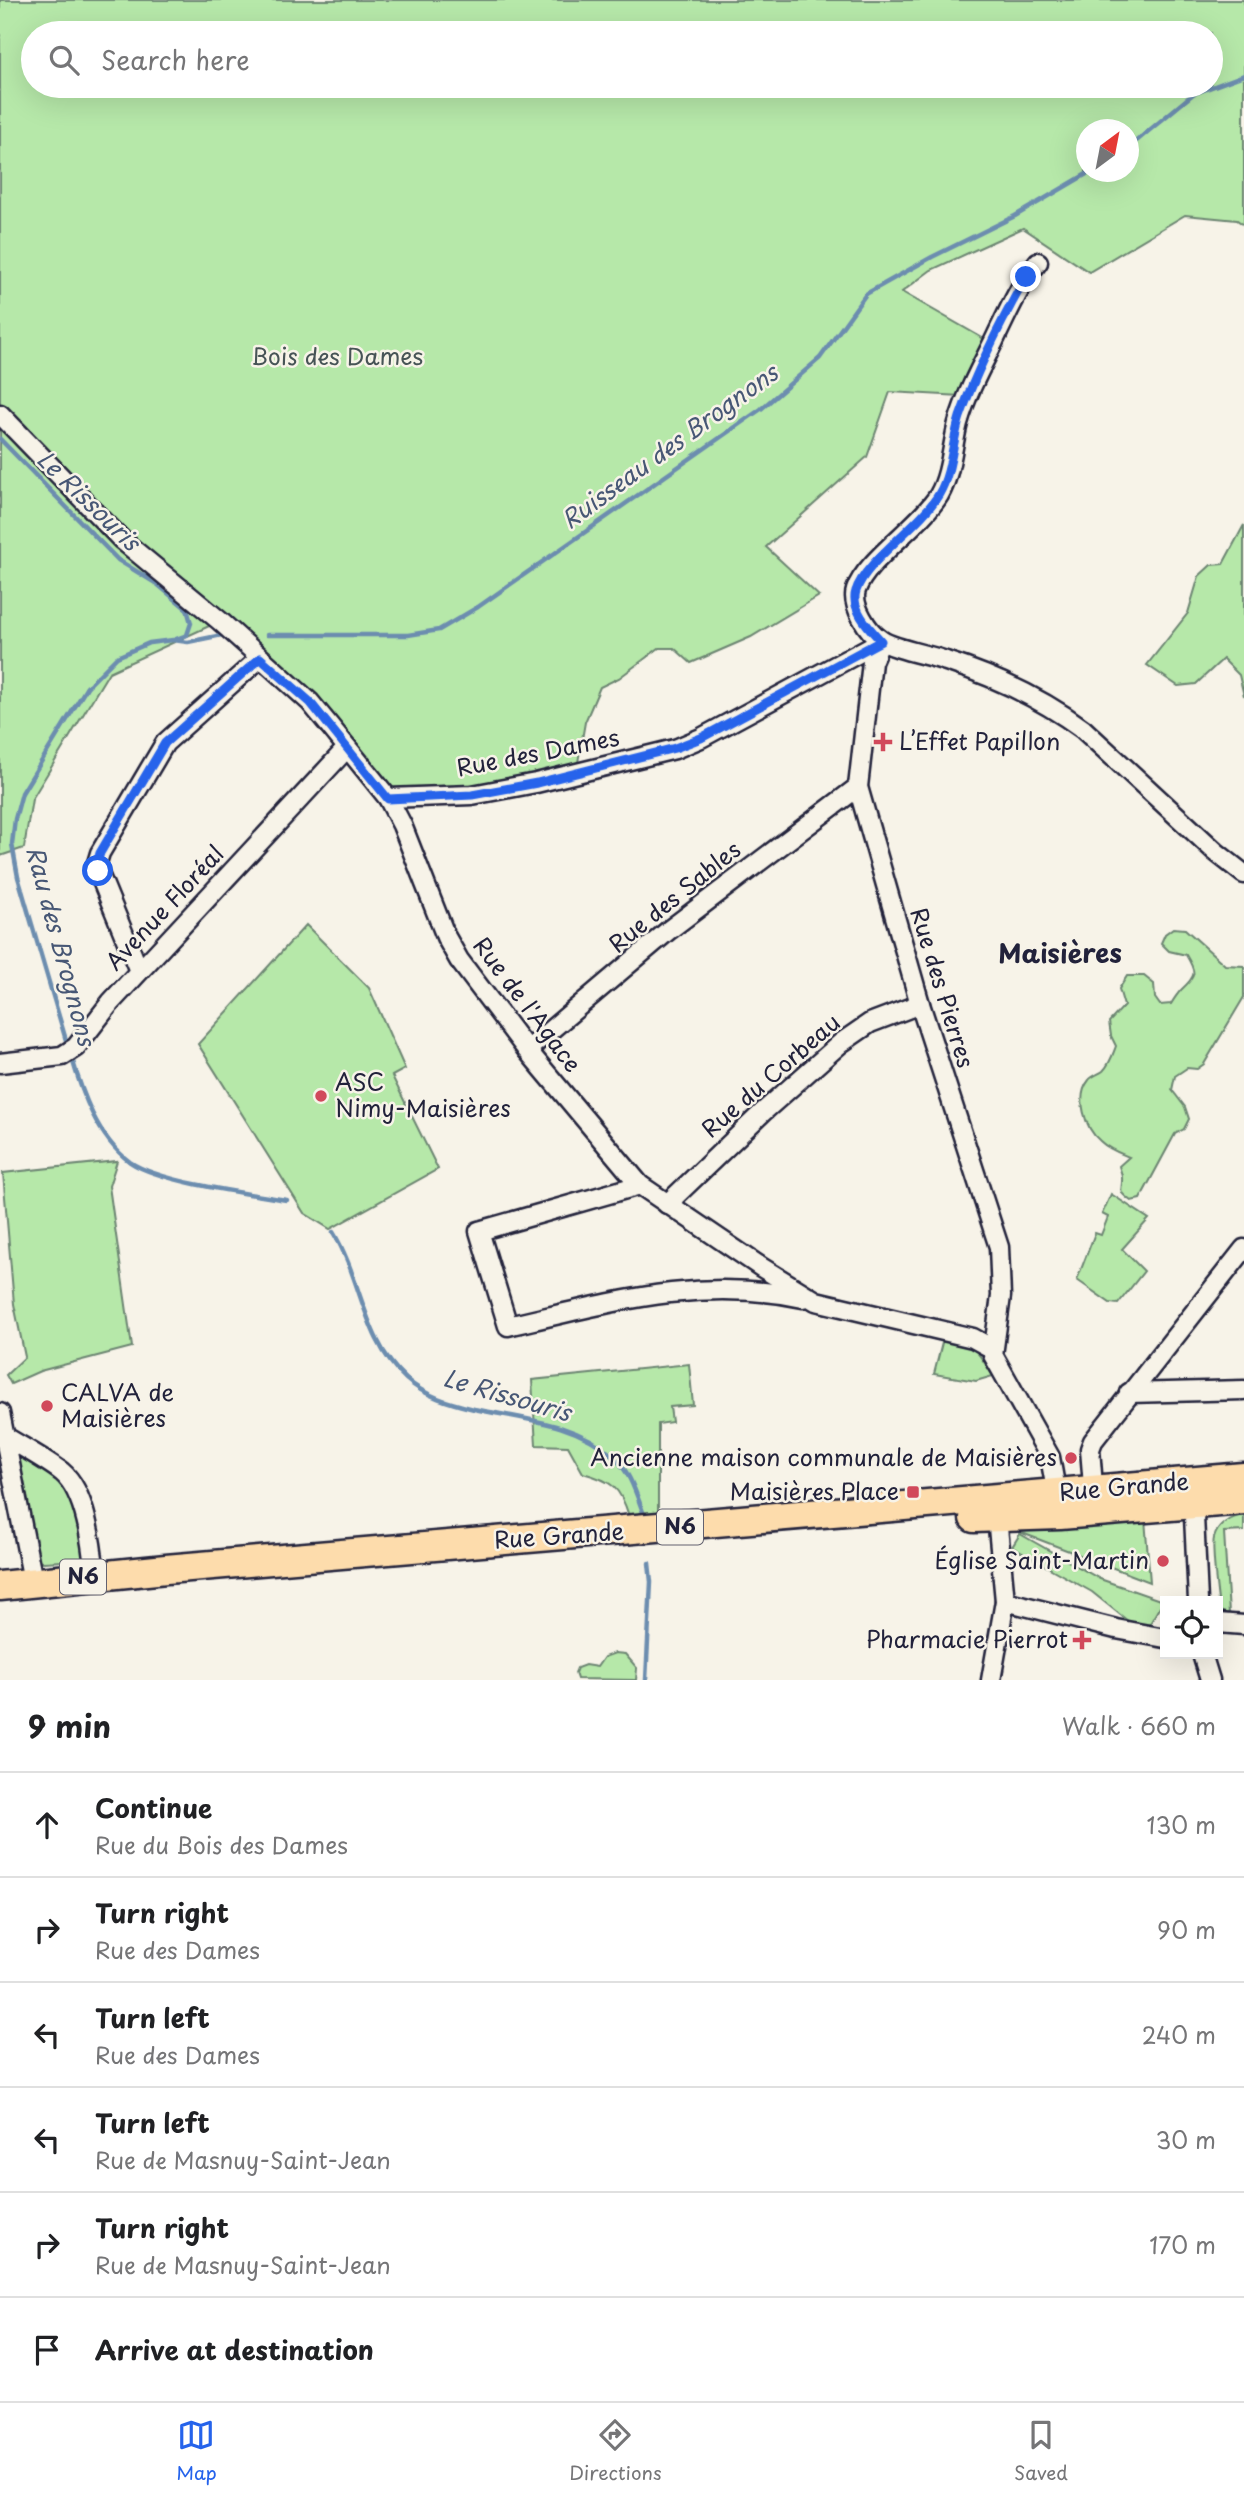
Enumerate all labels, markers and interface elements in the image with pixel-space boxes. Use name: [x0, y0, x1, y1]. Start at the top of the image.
search box: [21, 21, 1223, 98]
text: Search here: [101, 40, 250, 79]
icon: search: [45, 41, 83, 79]
north arrow: [1076, 119, 1139, 182]
route end: [1010, 261, 1041, 292]
park label: Bois des Dames: [251, 338, 423, 373]
water label: Ruisseau des Brognons: [553, 353, 786, 536]
water label: Le Rissouris: [30, 441, 151, 560]
street label: Rue des Dames: [453, 719, 622, 784]
place label: L’Effet Papillon: [899, 723, 1060, 758]
marker: L’Effet Papillon: [873, 732, 893, 752]
street label: Rue des Sables: [600, 832, 748, 960]
street label: Avenue Floréal: [96, 836, 231, 978]
water label: Rau des Brognons: [18, 842, 106, 1051]
route start: [82, 855, 113, 886]
street label: Rue des Pierres: [902, 903, 984, 1072]
street label: Rue de l'Agace: [466, 929, 591, 1079]
district label: Maisières: [998, 933, 1122, 972]
street label: Rue du Corbeau: [693, 1005, 847, 1145]
place label: ASC Nimy-Maisières: [335, 1064, 511, 1125]
marker: ASC Nimy-Maisières: [313, 1088, 329, 1104]
water label: Le Rissouris: [440, 1359, 578, 1430]
place label: CALVA de Maisières: [61, 1374, 174, 1435]
marker: CALVA de Maisières: [39, 1398, 55, 1414]
place label: Ancienne maison communale de Maisières: [590, 1439, 1057, 1474]
marker: Ancienne maison communale de Maisières: [1063, 1450, 1079, 1466]
street label: Rue Grande: [1058, 1462, 1190, 1509]
place label: Maisières Place: [730, 1473, 899, 1508]
marker: Maisières Place: [905, 1484, 921, 1500]
road number: N6: [657, 1510, 703, 1544]
street label: Rue Grande: [493, 1513, 625, 1557]
place label: Église Saint-Martin: [934, 1542, 1149, 1577]
marker: Église Saint-Martin: [1155, 1553, 1171, 1569]
road number: N6: [60, 1560, 106, 1594]
map controls: [1160, 1596, 1223, 1659]
button: locate: [1160, 1596, 1223, 1659]
place label: Pharmacie Pierrot: [866, 1621, 1068, 1656]
marker: Pharmacie Pierrot: [1074, 1632, 1090, 1648]
text: 9 min: [28, 1703, 111, 1748]
text: Walk · 660 m: [1062, 1708, 1216, 1743]
text: Continue: [95, 1788, 212, 1827]
icon: ahead: [28, 1806, 66, 1844]
text: 130 m: [1146, 1807, 1216, 1842]
text: Rue du Bois des Dames: [95, 1827, 348, 1862]
text: Turn right: [95, 1893, 229, 1932]
icon: right: [28, 1911, 66, 1949]
text: 90 m: [1157, 1912, 1216, 1947]
text: Rue des Dames: [95, 1932, 260, 1967]
text: Turn left: [95, 1998, 210, 2037]
icon: left: [28, 2016, 66, 2054]
text: 240 m: [1142, 2017, 1216, 2052]
text: Rue des Dames: [95, 2037, 260, 2072]
text: Turn left: [95, 2103, 210, 2142]
icon: left: [28, 2121, 66, 2159]
text: 30 m: [1155, 2122, 1216, 2157]
text: Rue de Masnuy-Saint-Jean: [95, 2142, 391, 2177]
text: Turn right: [95, 2208, 229, 2247]
icon: right: [28, 2226, 66, 2264]
text: 170 m: [1149, 2227, 1216, 2262]
text: Rue de Masnuy-Saint-Jean: [95, 2247, 391, 2282]
text: Arrive at destination: [95, 2330, 374, 2369]
icon: arrive: [28, 2331, 66, 2369]
tab: Map: [176, 2416, 217, 2486]
tab: Directions: [569, 2416, 662, 2486]
tab: Saved: [1014, 2416, 1068, 2486]

